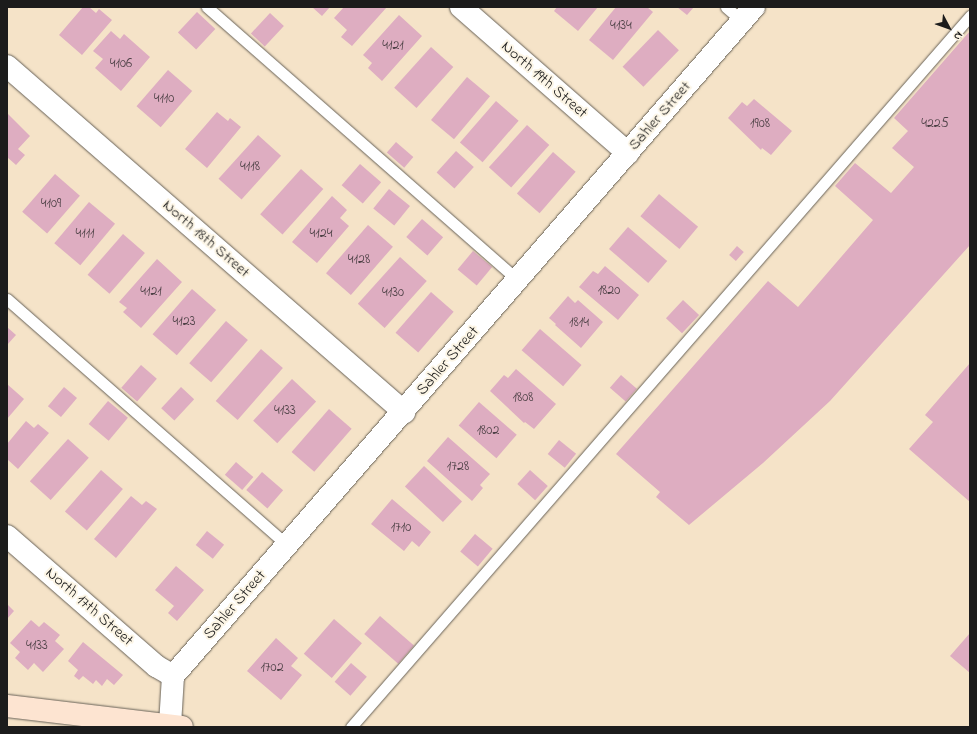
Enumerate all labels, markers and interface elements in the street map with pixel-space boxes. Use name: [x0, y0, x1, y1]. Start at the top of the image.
north arrow: [929, 8, 969, 48]
house number: 4134: [610, 18, 632, 34]
text: N: [950, 28, 967, 44]
street label: North 19th Street: [497, 37, 591, 123]
house number: 4121: [382, 38, 404, 54]
house number: 4106: [110, 56, 132, 72]
street label: Sahler Street: [625, 77, 695, 155]
house number: 4110: [154, 91, 174, 107]
house number: 1908: [750, 116, 770, 132]
house number: 4225: [921, 116, 949, 132]
house number: 4118: [240, 159, 260, 175]
house number: 4109: [41, 196, 61, 212]
street label: North 18th Street: [158, 196, 254, 282]
house number: 4111: [75, 226, 95, 242]
house number: 4124: [310, 226, 332, 242]
house number: 4128: [348, 252, 370, 268]
house number: 1820: [598, 283, 620, 299]
house number: 4121: [140, 284, 162, 300]
house number: 4130: [382, 285, 404, 301]
house number: 4123: [173, 314, 195, 330]
house number: 1814: [569, 315, 589, 331]
street label: Sahler Street: [413, 322, 483, 400]
house number: 1808: [513, 390, 533, 406]
house number: 4133: [274, 403, 296, 419]
house number: 1802: [477, 423, 499, 439]
house number: 1728: [447, 459, 469, 475]
house number: 1710: [391, 520, 411, 536]
street label: North 17th Street: [41, 564, 137, 650]
street label: Sahler Street: [200, 566, 270, 644]
house number: 4133: [26, 638, 48, 654]
house number: 1702: [260, 660, 284, 676]

